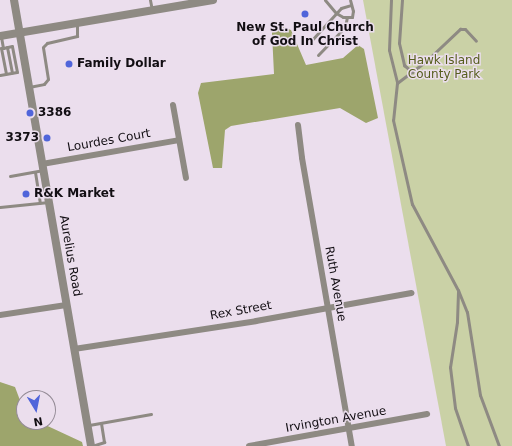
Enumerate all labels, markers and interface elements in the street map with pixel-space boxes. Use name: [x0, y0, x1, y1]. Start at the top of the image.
marker: New St. Paul Church of God In Christ: [300, 9, 310, 19]
place label: New St. Paul Church of God In Christ: [236, 21, 374, 49]
park label: Hawk Island County Park: [408, 54, 480, 82]
place label: Family Dollar: [77, 57, 166, 71]
marker: Family Dollar: [64, 59, 74, 69]
place label: 3386: [38, 106, 71, 120]
marker: 3386: [25, 108, 35, 118]
street label: Lourdes Court: [66, 127, 152, 155]
place label: 3373: [6, 131, 39, 145]
marker: 3373: [42, 133, 52, 143]
place label: R&K Market: [34, 187, 115, 201]
marker: R&K Market: [21, 189, 31, 199]
street label: Aurelius Road: [56, 214, 84, 298]
street label: Ruth Avenue: [321, 245, 349, 323]
street label: Rex Street: [209, 298, 273, 324]
north arrow: [16, 390, 56, 430]
street label: Irvington Avenue: [284, 404, 388, 436]
text: N: [32, 414, 44, 429]

